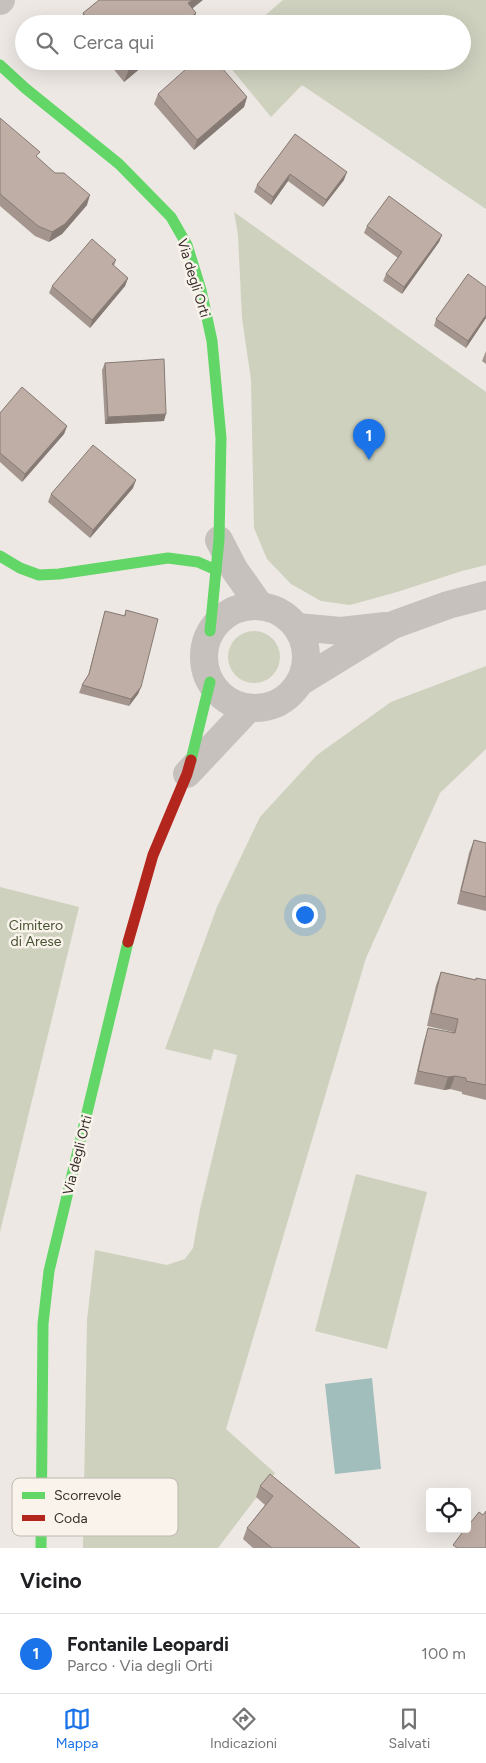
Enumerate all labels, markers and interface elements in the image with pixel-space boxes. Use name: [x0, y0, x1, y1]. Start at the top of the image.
search box: [15, 15, 471, 70]
icon: search: [33, 29, 61, 57]
text: Cerca qui: [73, 31, 154, 54]
street label: Via degli Orti: [173, 237, 214, 320]
pin: 1: [353, 419, 385, 460]
your location: [292, 902, 318, 928]
park label: Cimitero di Arese: [9, 917, 63, 950]
street label: Via degli Orti: [59, 1114, 96, 1197]
legend: [12, 1478, 178, 1536]
text: Scorrevole: [54, 1487, 122, 1504]
map controls: [426, 1488, 471, 1533]
button: locate: [426, 1488, 471, 1533]
text: Coda: [54, 1510, 88, 1527]
text: Vicino: [20, 1568, 82, 1593]
text: Fontanile Leopardi: [67, 1633, 229, 1656]
text: 1: [33, 1644, 39, 1663]
text: 100 m: [421, 1644, 466, 1663]
text: Parco · Via degli Orti: [67, 1656, 213, 1675]
tab: Mappa: [56, 1705, 98, 1752]
tab: Indicazioni: [210, 1705, 277, 1752]
tab: Salvati: [389, 1705, 430, 1752]

